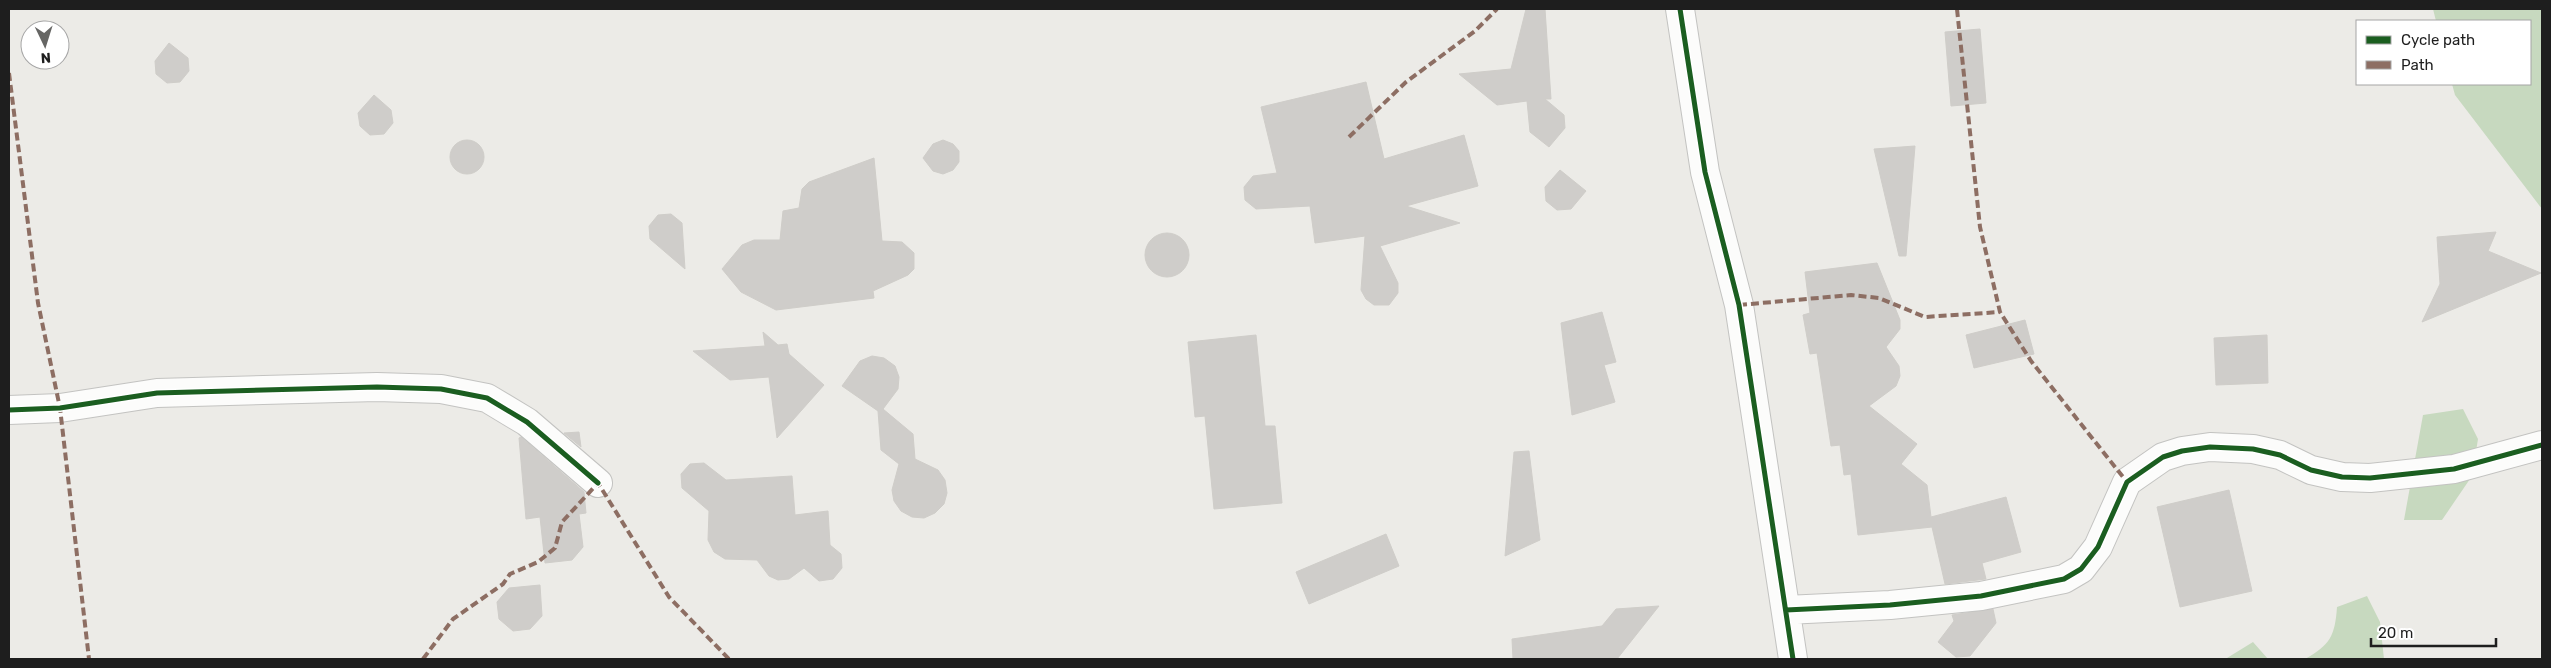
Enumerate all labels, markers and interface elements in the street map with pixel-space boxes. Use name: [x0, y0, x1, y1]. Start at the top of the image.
north arrow: [20, 20, 70, 70]
legend: [2356, 20, 2531, 85]
text: Cycle path: [2401, 31, 2475, 49]
text: N: [40, 49, 51, 66]
text: Path: [2401, 56, 2434, 74]
scale bar: [2371, 616, 2496, 648]
text: 20 m: [2378, 624, 2413, 642]

